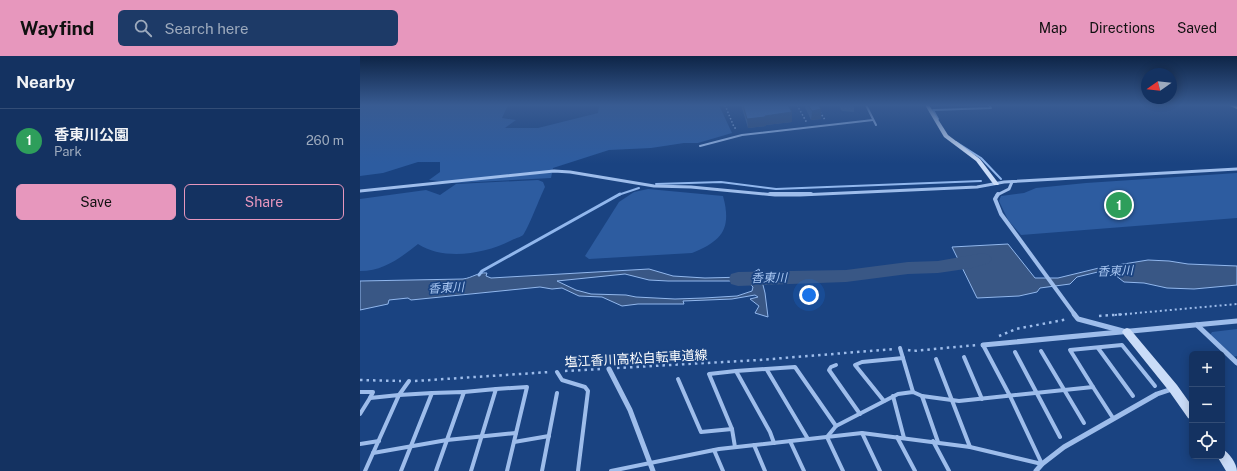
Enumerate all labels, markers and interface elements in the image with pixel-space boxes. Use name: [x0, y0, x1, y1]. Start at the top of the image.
search box: [118, 10, 398, 46]
text: Wayfind: [20, 17, 94, 39]
icon: search: [132, 17, 154, 39]
text: Search here: [164, 20, 249, 37]
text: Map: [1039, 20, 1067, 36]
text: Directions: [1089, 20, 1155, 36]
text: Saved: [1177, 20, 1217, 36]
north arrow: [1141, 68, 1177, 104]
text: Nearby: [16, 72, 75, 92]
text: 香東川公園: [54, 126, 129, 143]
text: 1: [26, 133, 32, 148]
text: 260 m: [306, 133, 344, 148]
text: Park: [54, 144, 82, 159]
button: Save: [16, 184, 176, 220]
button: Share: [184, 184, 344, 220]
pin: 1: [1106, 190, 1132, 220]
water label: 香東川: [1097, 263, 1135, 279]
water label: 香東川: [751, 271, 789, 285]
water label: 香東川: [428, 280, 466, 296]
your location: [799, 285, 819, 305]
street label: 塩江香川高松自転車道線: [564, 347, 708, 370]
map controls: [1189, 351, 1225, 459]
button: +: [1189, 351, 1225, 387]
button: −: [1189, 387, 1225, 423]
button: locate: [1189, 423, 1225, 459]

